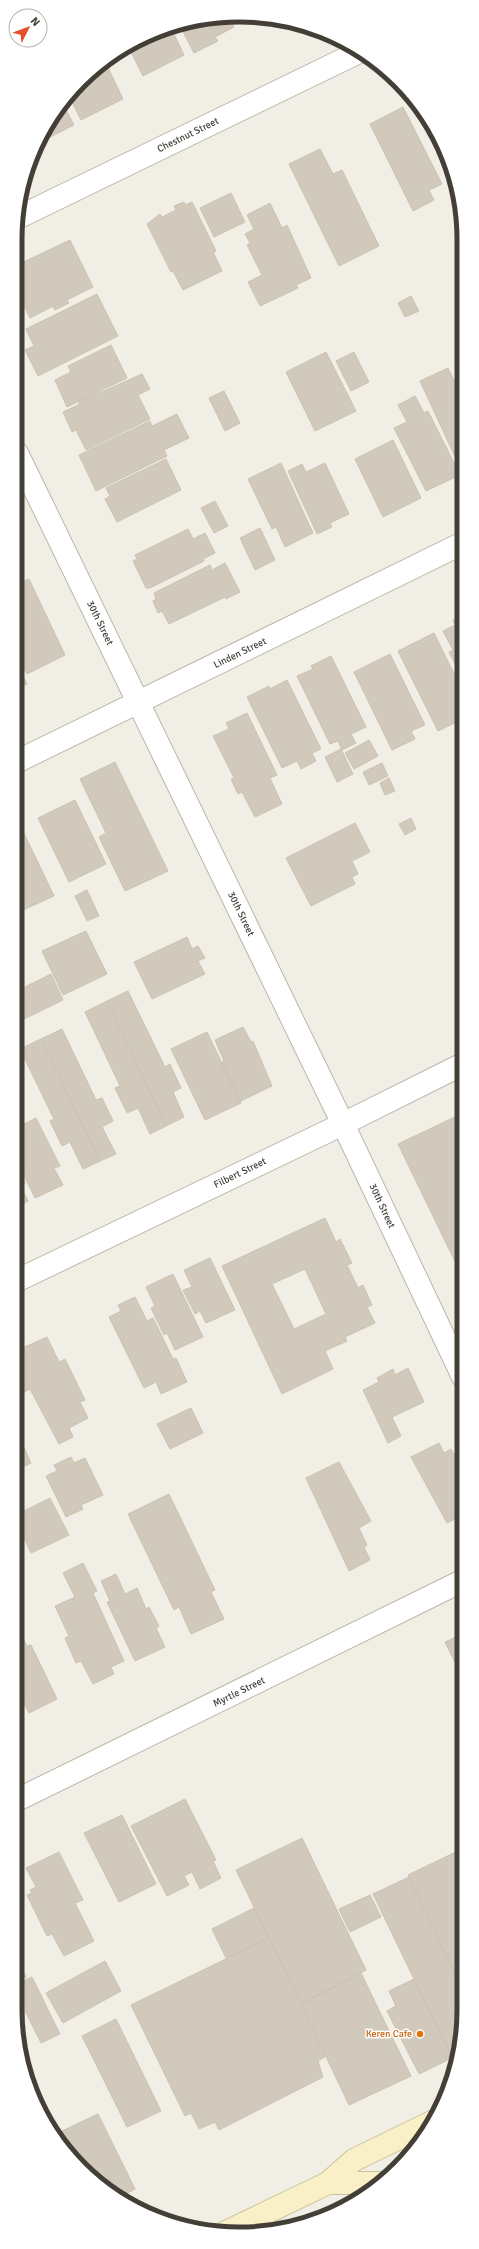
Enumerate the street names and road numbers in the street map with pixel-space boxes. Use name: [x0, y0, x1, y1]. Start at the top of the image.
street label: Chestnut Street: [155, 115, 221, 155]
street label: 30th Street: [84, 599, 116, 648]
street label: Linden Street: [212, 635, 269, 671]
street label: 30th Street: [225, 890, 257, 939]
street label: Filbert Street: [212, 1155, 269, 1191]
street label: 30th Street: [366, 1182, 398, 1231]
street label: Myrtle Street: [211, 1674, 267, 1710]

